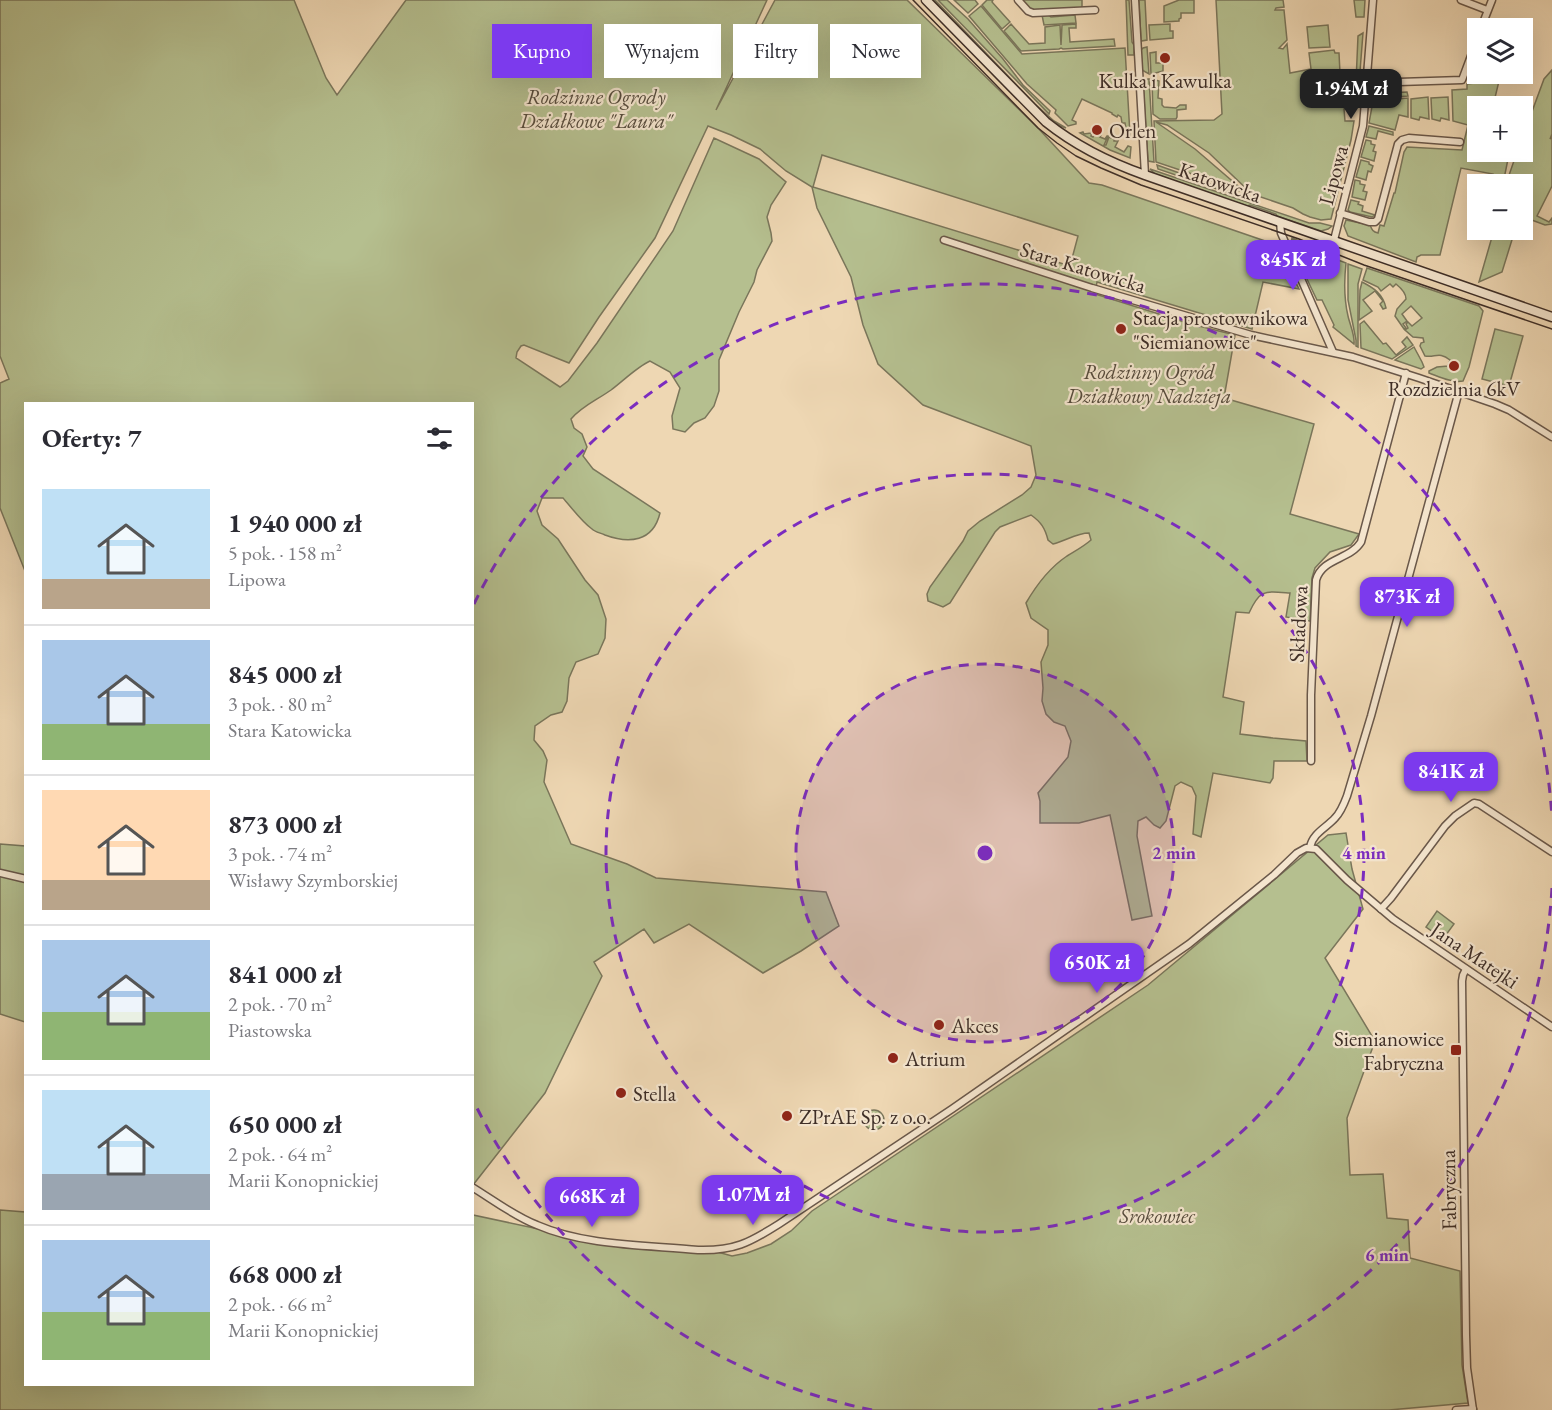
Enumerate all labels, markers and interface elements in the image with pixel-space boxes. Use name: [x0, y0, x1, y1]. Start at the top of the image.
map controls: [1467, 18, 1533, 240]
button: layers: [1467, 18, 1533, 84]
chip: Kupno: [492, 24, 592, 78]
chip: Wynajem: [604, 24, 721, 78]
chip: Filtry: [733, 24, 818, 78]
chip: Nowe: [830, 24, 921, 78]
marker: Kulka i Kawulka: [1158, 51, 1172, 65]
place label: Kulka i Kawulka: [1098, 67, 1232, 94]
pin: 1.94M zł: [1289, 69, 1413, 120]
text: 1.94M zł: [1314, 75, 1388, 101]
park label: Rodzinne Ogrody Działkowe "Laura": [519, 83, 674, 134]
button: +: [1467, 96, 1533, 162]
place label: Orlen: [1109, 117, 1156, 144]
marker: Orlen: [1090, 123, 1104, 137]
street label: Lipowa: [1312, 142, 1354, 208]
street label: Katowicka: [1175, 155, 1265, 209]
button: −: [1467, 174, 1533, 240]
street label: Stara Katowicka: [1017, 235, 1150, 299]
pin: 845K zł: [1238, 240, 1348, 291]
text: 845K zł: [1260, 246, 1326, 272]
place label: Stacja prostownikowa "Siemianowice": [1133, 304, 1308, 355]
marker: Stacja prostownikowa "Siemianowice": [1114, 322, 1128, 336]
park label: Rodzinny Ogród Działkowy Nadzieja: [1066, 358, 1231, 409]
marker: Rozdzielnia 6kV: [1447, 359, 1461, 373]
place label: Rozdzielnia 6kV: [1388, 375, 1521, 402]
text: Oferty: 7: [42, 421, 142, 455]
icon: filters: [423, 422, 456, 455]
text: 1 940 000 zł: [228, 506, 362, 540]
icon: home: [90, 513, 162, 585]
text: 5 pok. · 158 m²: [228, 540, 342, 566]
text: Lipowa: [228, 566, 286, 592]
pin: 873K zł: [1352, 577, 1462, 628]
text: 873K zł: [1374, 583, 1440, 609]
street label: Składowa: [1283, 584, 1314, 663]
text: 845 000 zł: [228, 657, 342, 691]
icon: home: [90, 664, 162, 736]
text: 3 pok. · 80 m²: [228, 691, 332, 717]
text: Stara Katowicka: [228, 717, 352, 743]
pin: 841K zł: [1396, 752, 1506, 803]
text: 841K zł: [1418, 758, 1484, 784]
text: 873 000 zł: [228, 807, 342, 841]
icon: home: [90, 814, 162, 886]
text: 3 pok. · 74 m²: [228, 841, 332, 867]
text: 2 min: [1152, 841, 1196, 864]
text: 4 min: [1342, 841, 1386, 864]
centre of rings: [975, 843, 995, 863]
text: Wisławy Szymborskiej: [228, 867, 398, 893]
street label: Jana Matejki: [1424, 915, 1524, 994]
pin: 650K zł: [1042, 943, 1152, 994]
text: 650K zł: [1064, 949, 1130, 975]
text: 841 000 zł: [228, 957, 342, 991]
icon: home: [90, 964, 162, 1036]
text: 2 pok. · 70 m²: [228, 991, 332, 1017]
place label: Akces: [950, 1012, 999, 1039]
text: Piastowska: [228, 1017, 312, 1043]
marker: Akces: [932, 1018, 946, 1032]
place label: Siemianowice Fabryczna: [1334, 1025, 1445, 1076]
marker: Siemianowice Fabryczna: [1449, 1043, 1463, 1057]
place label: Atrium: [904, 1045, 966, 1072]
marker: Atrium: [886, 1051, 900, 1065]
place label: Stella: [633, 1080, 677, 1107]
marker: Stella: [614, 1086, 628, 1100]
place label: ZPrAE Sp. z o.o.: [799, 1103, 931, 1130]
text: 650 000 zł: [228, 1107, 342, 1141]
marker: ZPrAE Sp. z o.o.: [780, 1109, 794, 1123]
icon: home: [90, 1114, 162, 1186]
text: 2 pok. · 64 m²: [228, 1141, 332, 1167]
street label: Fabryczna: [1434, 1149, 1462, 1230]
text: Marii Konopnickiej: [228, 1167, 379, 1193]
pin: 1.07M zł: [691, 1175, 815, 1226]
pin: 668K zł: [537, 1177, 647, 1228]
text: 1.07M zł: [716, 1181, 790, 1207]
text: 668K zł: [559, 1183, 625, 1209]
park label: Srokowiec: [1118, 1202, 1195, 1229]
text: 6 min: [1365, 1243, 1409, 1266]
text: 668 000 zł: [228, 1257, 342, 1291]
icon: home: [90, 1264, 162, 1336]
text: 2 pok. · 66 m²: [228, 1291, 332, 1317]
text: Marii Konopnickiej: [228, 1317, 379, 1343]

